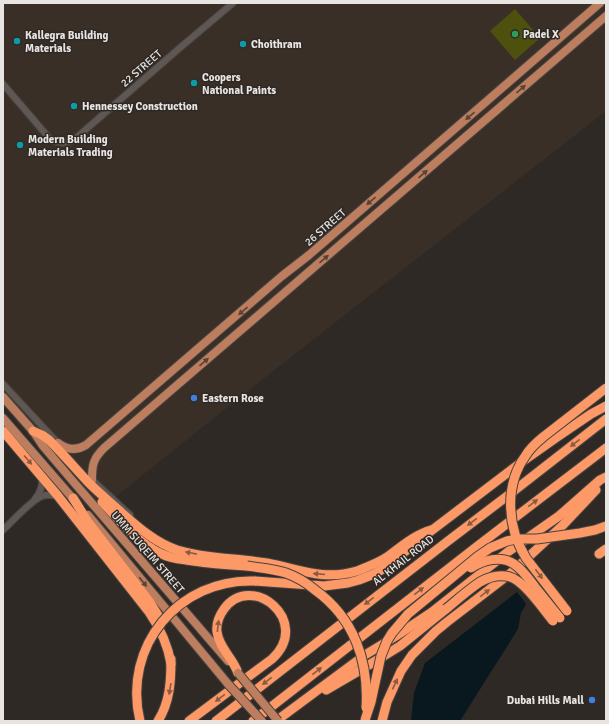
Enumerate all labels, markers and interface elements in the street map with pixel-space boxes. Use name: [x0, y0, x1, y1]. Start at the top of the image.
place label: Padel X: [523, 28, 559, 41]
place label: Kallegra Building Materials: [25, 29, 108, 55]
marker: Padel X: [510, 29, 520, 39]
marker: Kallegra Building Materials: [12, 36, 22, 46]
place label: Choithram: [251, 38, 302, 51]
marker: Choithram: [238, 39, 248, 49]
street label: 22 STREET: [118, 47, 165, 90]
place label: Coopers National Paints: [202, 71, 276, 97]
marker: Coopers National Paints: [189, 78, 199, 88]
one-way arrow: [516, 85, 526, 94]
place label: Hennessey Construction: [82, 100, 198, 113]
marker: Hennessey Construction: [69, 101, 79, 111]
one-way arrow: [465, 111, 475, 120]
place label: Modern Building Materials Trading: [28, 133, 113, 159]
marker: Modern Building Materials Trading: [15, 140, 25, 150]
one-way arrow: [417, 170, 428, 179]
one-way arrow: [366, 196, 377, 205]
street label: 26 STREET: [302, 206, 349, 249]
one-way arrow: [319, 255, 329, 264]
one-way arrow: [238, 306, 248, 315]
one-way arrow: [199, 358, 210, 367]
place label: Eastern Rose: [202, 392, 264, 405]
marker: Eastern Rose: [189, 393, 199, 403]
one-way arrow: [570, 438, 581, 447]
one-way arrow: [24, 455, 33, 466]
one-way arrow: [528, 499, 539, 507]
street label: UMM SUQEIM STREET: [108, 509, 187, 596]
one-way arrow: [467, 518, 478, 526]
street label: AL KHAIL ROAD: [370, 532, 437, 588]
one-way arrow: [185, 550, 197, 556]
one-way arrow: [534, 569, 543, 580]
one-way arrow: [313, 571, 325, 578]
one-way arrow: [139, 576, 148, 587]
one-way arrow: [414, 587, 425, 595]
one-way arrow: [479, 589, 490, 597]
one-way arrow: [364, 597, 375, 606]
one-way arrow: [215, 620, 221, 632]
one-way arrow: [312, 667, 322, 675]
one-way arrow: [261, 677, 272, 686]
one-way arrow: [392, 679, 398, 690]
one-way arrow: [167, 682, 173, 695]
one-way arrow: [215, 693, 226, 702]
place label: Dubai Hills Mall: [507, 694, 585, 707]
marker: Dubai Hills Mall: [587, 695, 597, 705]

